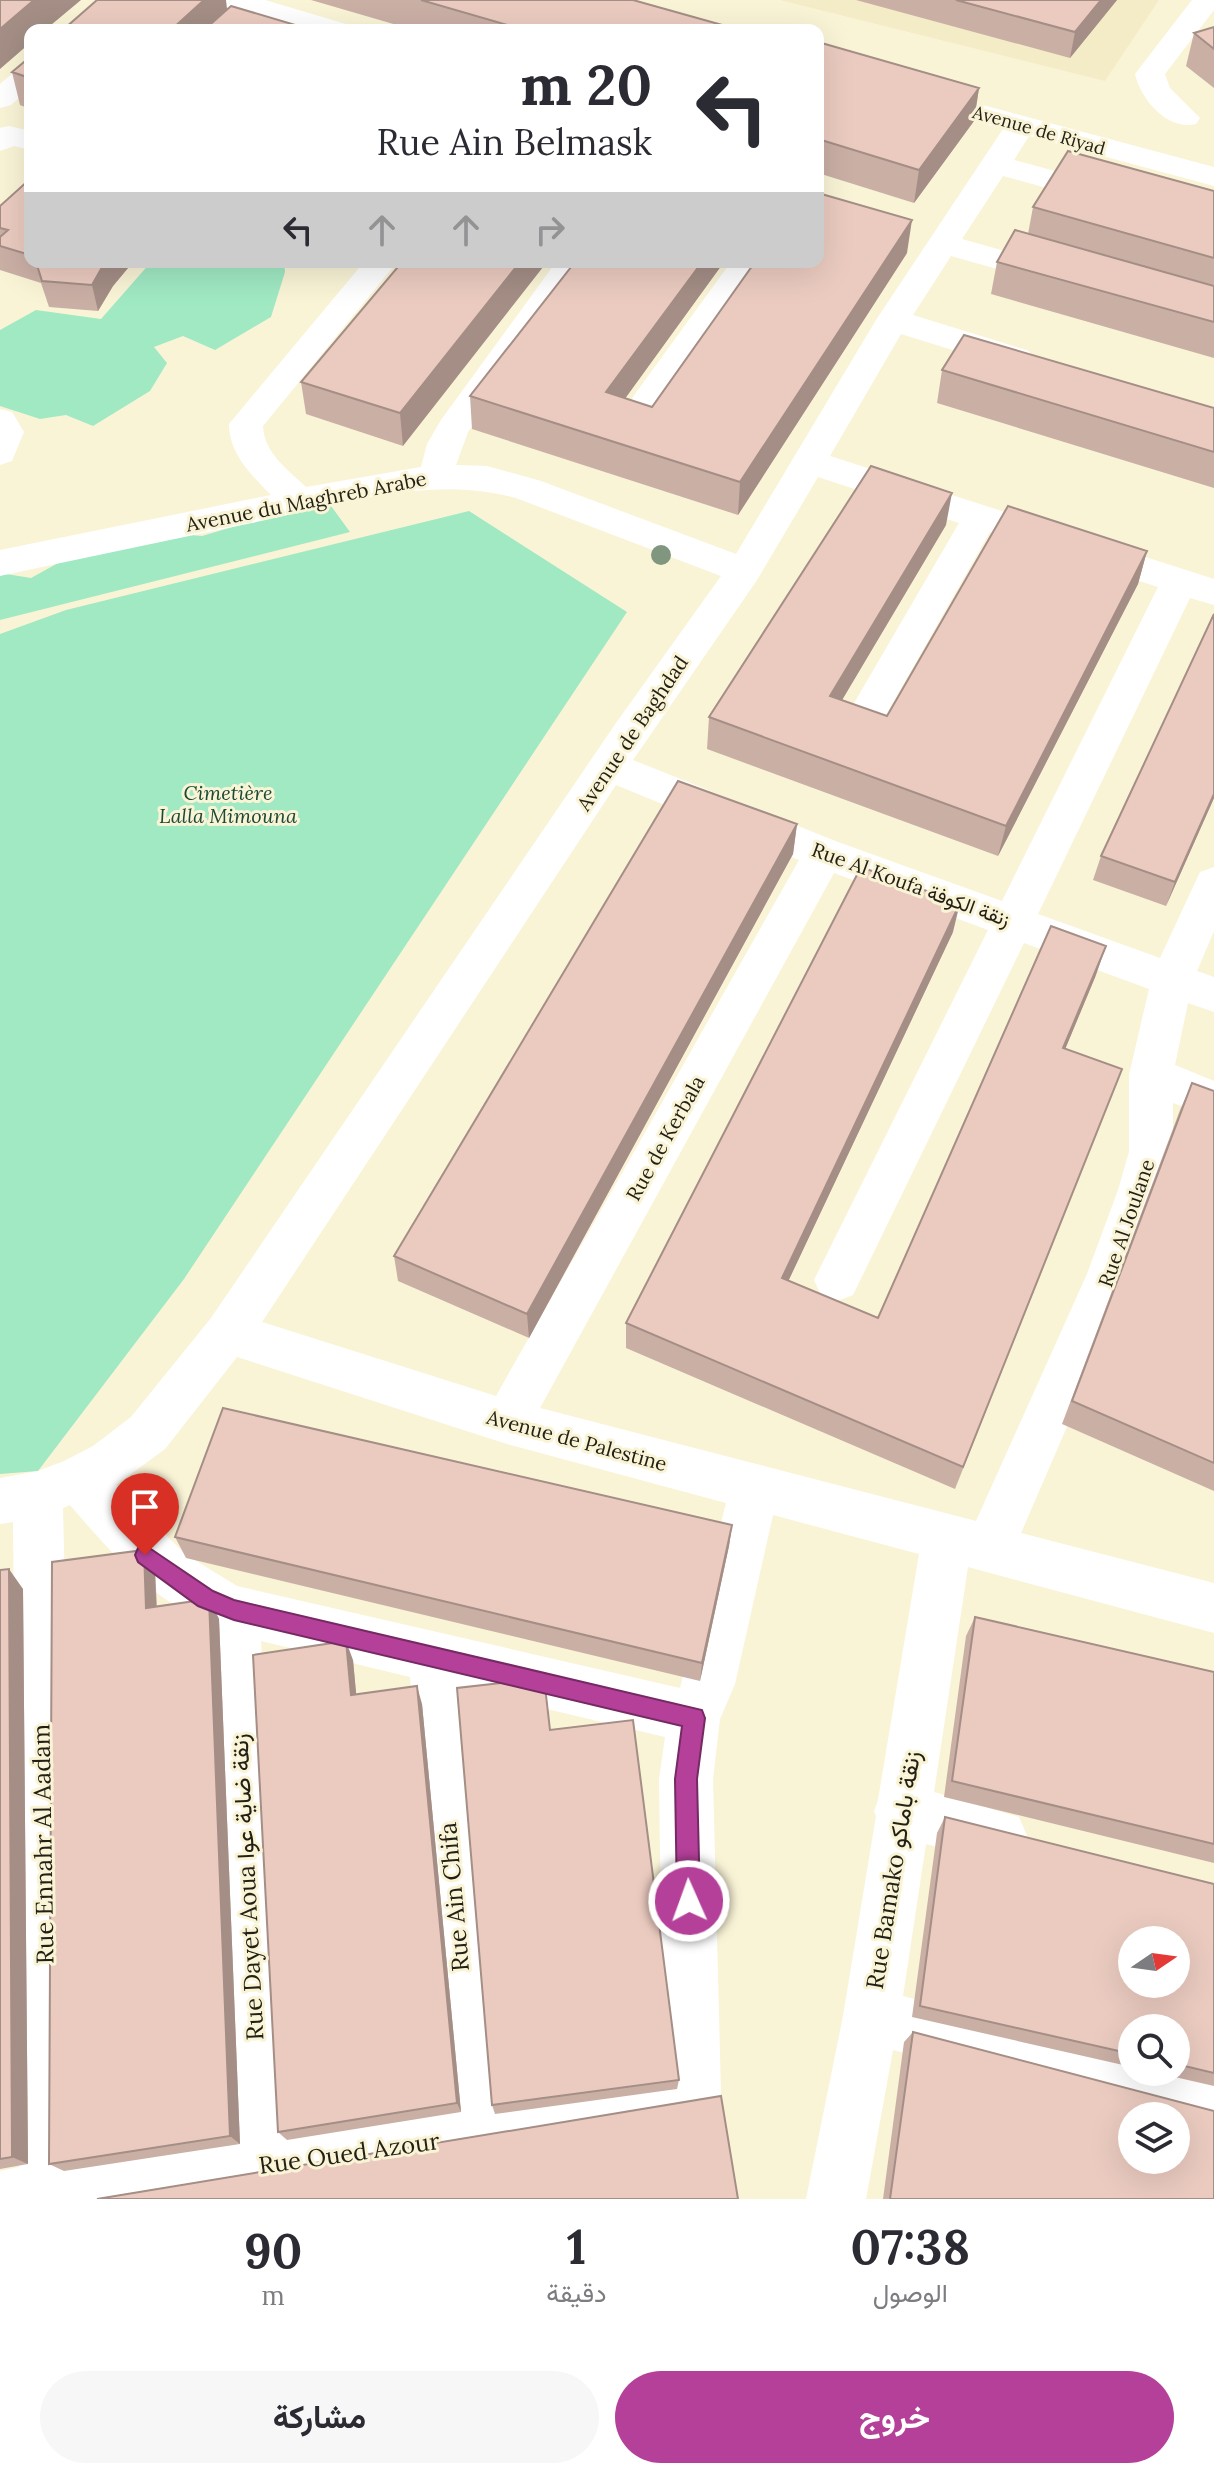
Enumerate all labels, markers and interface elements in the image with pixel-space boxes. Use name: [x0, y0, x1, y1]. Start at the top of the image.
text: 20 m: [520, 49, 652, 120]
icon: left: [680, 56, 784, 160]
street label: Avenue de Riyad: [969, 100, 1108, 160]
text: Rue Ain Belmask: [376, 119, 652, 165]
icon: left: [276, 208, 320, 252]
icon: ahead: [360, 208, 404, 252]
icon: ahead: [444, 208, 488, 252]
icon: right: [528, 208, 572, 252]
street label: Avenue du Maghreb Arabe: [183, 465, 429, 537]
street label: Avenue de Baghdad: [570, 651, 693, 816]
park label: Cimetière Lalla Mimouna: [159, 780, 297, 828]
street label: Rue Al Koufa زنقة الكوفة: [808, 837, 1013, 932]
street label: Rue de Kerbala: [620, 1071, 710, 1205]
street label: Rue Al Joulane: [1092, 1156, 1160, 1290]
street label: Avenue de Palestine: [483, 1404, 670, 1476]
pin: [111, 1473, 179, 1555]
icon: arrive: [123, 1485, 167, 1529]
street label: Rue Ennahr Al Aadam: [25, 1724, 61, 1964]
street label: Rue Dayet Aoua زنقة ضاية عوا: [223, 1733, 271, 2041]
street label: Rue Bamako زنقة باماكو: [859, 1749, 927, 1991]
street label: Rue Ain Chifa: [432, 1821, 476, 1973]
position arrow: [647, 1859, 731, 1943]
north arrow: [1118, 1926, 1190, 1998]
map controls: [1118, 1926, 1190, 2174]
button: search: [1118, 2014, 1190, 2086]
button: layers: [1118, 2102, 1190, 2174]
street label: Rue Oued Azour: [257, 2125, 442, 2181]
text: 1: [567, 2216, 586, 2277]
text: 07:38: [851, 2216, 970, 2277]
text: 90: [244, 2220, 302, 2281]
text: دقيقة: [546, 2276, 607, 2309]
text: الوصول: [873, 2276, 948, 2309]
text: m: [262, 2279, 285, 2312]
button: مشاركة: [40, 2371, 599, 2463]
button: خروج: [615, 2371, 1174, 2463]

